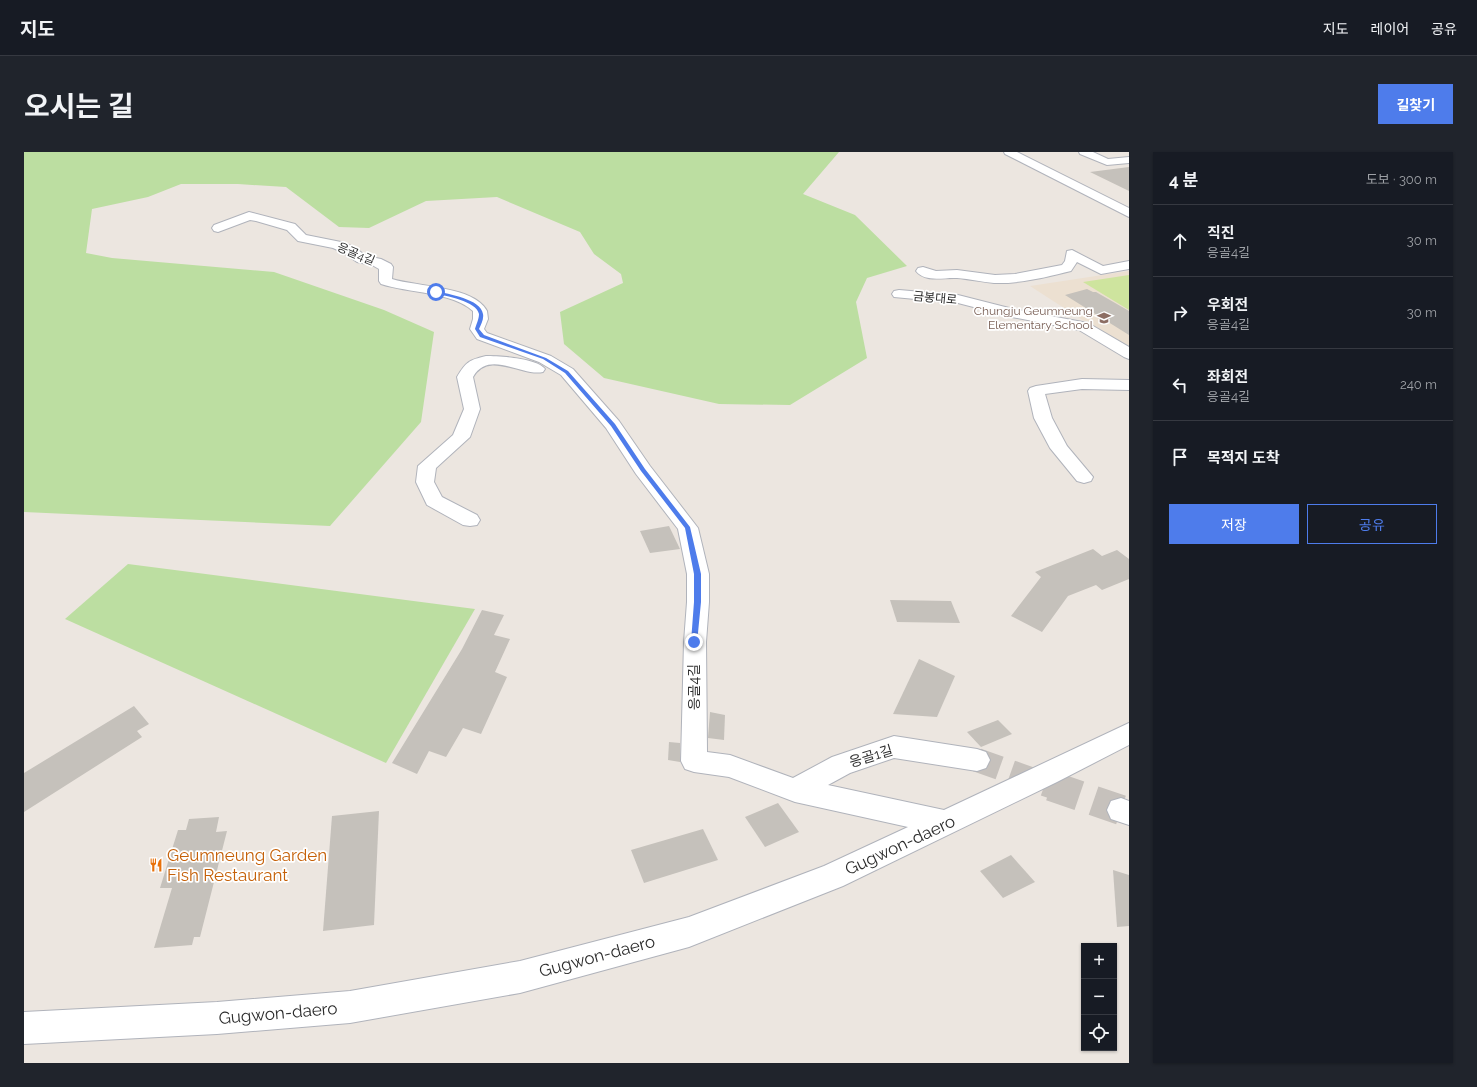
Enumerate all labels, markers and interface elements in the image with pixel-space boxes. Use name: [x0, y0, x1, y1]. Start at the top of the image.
text: 지도: [20, 18, 55, 40]
text: 지도: [1323, 21, 1349, 37]
text: 레이어: [1371, 21, 1409, 37]
text: 공유: [1431, 21, 1457, 37]
button: 길찾기: [1378, 84, 1453, 124]
text: 오시는 길: [24, 90, 134, 123]
text: 4 분: [1169, 170, 1198, 190]
text: 도보 · 300 m: [1366, 172, 1437, 187]
text: 직진: [1207, 224, 1235, 242]
icon: ahead: [1169, 230, 1191, 252]
text: 30 m: [1407, 233, 1437, 248]
street label: 응골4길: [335, 240, 377, 268]
text: 응골4길: [1207, 245, 1250, 260]
route start: [427, 283, 445, 301]
street label: 금봉대로: [912, 289, 958, 307]
text: 우회전: [1207, 296, 1248, 314]
icon: right: [1169, 302, 1191, 324]
place label: Chungju Geumneung Elementary School: [974, 304, 1094, 332]
text: 30 m: [1407, 305, 1437, 320]
school or university icon: Chungju Geumneung Elementary School: [1096, 310, 1112, 326]
text: 응골4길: [1207, 317, 1250, 332]
text: 좌회전: [1207, 368, 1248, 386]
icon: left: [1169, 374, 1191, 396]
text: 240 m: [1400, 377, 1437, 392]
text: 응골4길: [1207, 389, 1250, 404]
icon: arrive: [1169, 446, 1191, 468]
text: 목적지 도착: [1207, 449, 1280, 467]
button: 저장: [1169, 504, 1299, 544]
button: 공유: [1307, 504, 1437, 544]
route end: [685, 633, 703, 651]
street label: 응골4길: [686, 664, 702, 710]
street label: 응골1길: [847, 742, 895, 770]
street label: Gugwon-daero: [842, 811, 958, 879]
place label: Geumneung Garden Fish Restaurant: [167, 845, 327, 885]
restaurant icon: Geumneung Garden Fish Restaurant: [148, 857, 164, 873]
street label: Gugwon-daero: [537, 931, 657, 981]
map controls: [1081, 943, 1117, 1051]
button: +: [1081, 943, 1117, 979]
button: −: [1081, 979, 1117, 1015]
street label: Gugwon-daero: [218, 998, 338, 1028]
button: locate: [1081, 1015, 1117, 1051]

